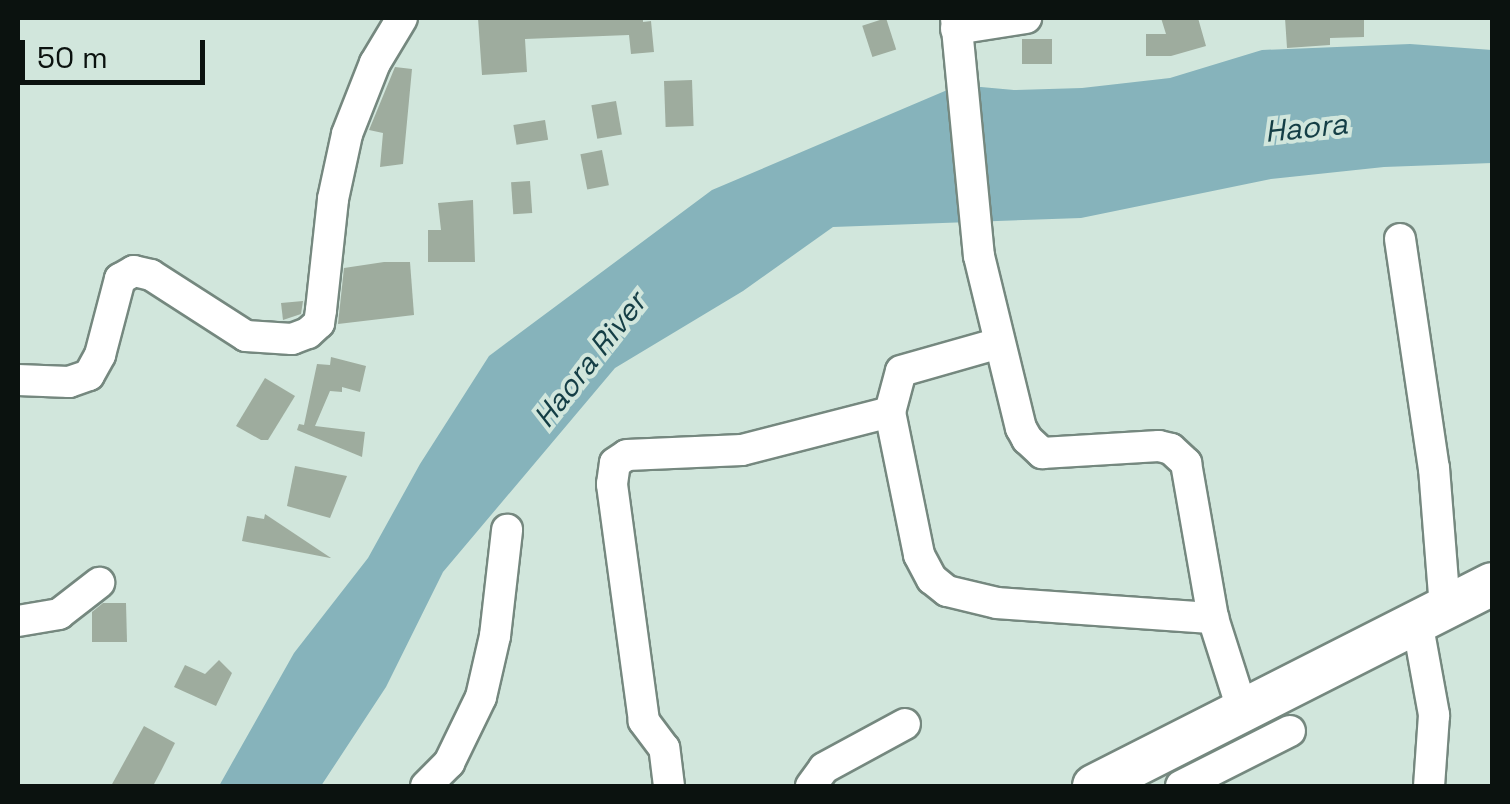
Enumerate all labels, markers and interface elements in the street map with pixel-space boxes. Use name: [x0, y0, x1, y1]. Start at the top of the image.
scale bar: [25, 20, 210, 82]
text: 50 m: [37, 38, 108, 77]
water label: Haora: [1263, 106, 1349, 150]
water label: Haora River: [526, 285, 654, 435]

